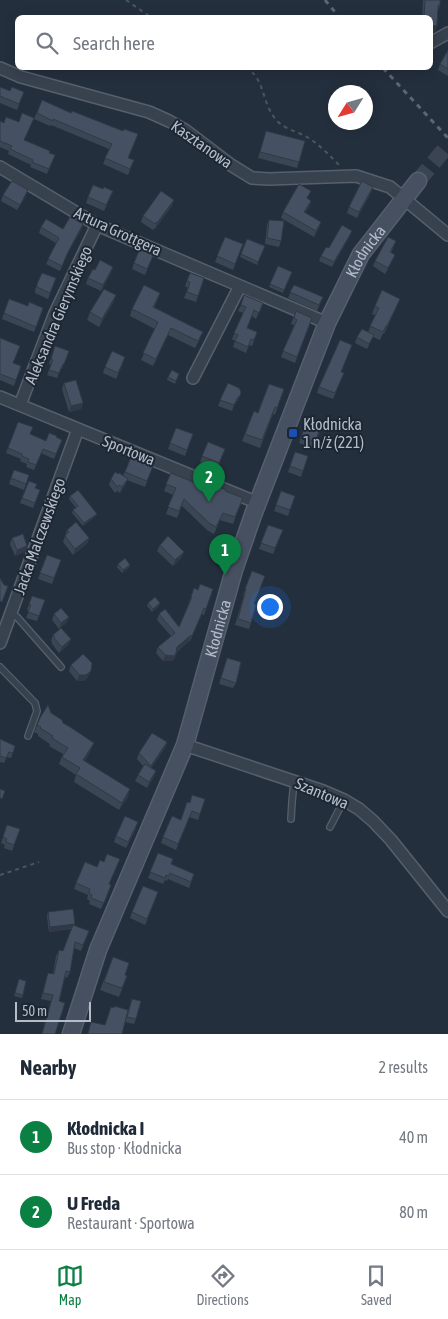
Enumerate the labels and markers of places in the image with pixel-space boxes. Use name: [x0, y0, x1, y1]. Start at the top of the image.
place label: Kłodnicka 1 n/ż (221): [303, 415, 364, 452]
marker: Kłodnicka 1 n/ż (221): [287, 427, 299, 439]
pin: 2: [193, 461, 225, 502]
pin: 1: [209, 534, 241, 575]

